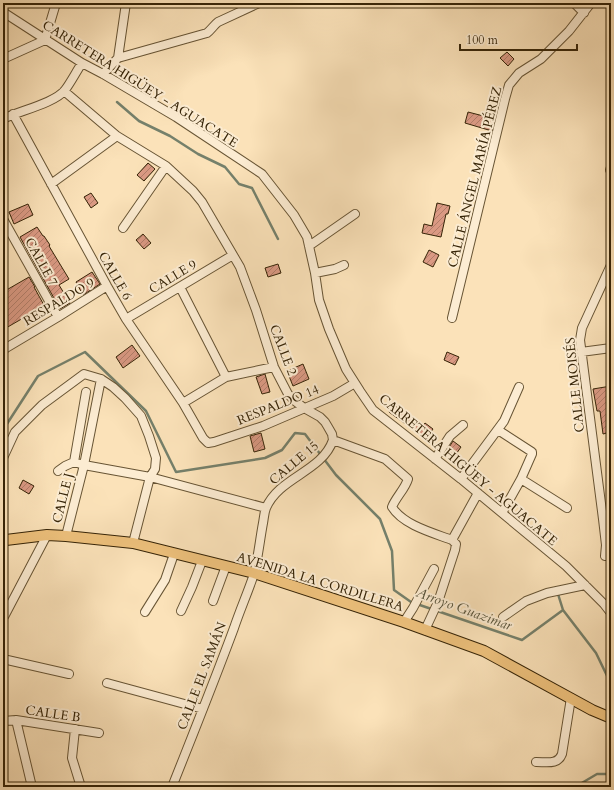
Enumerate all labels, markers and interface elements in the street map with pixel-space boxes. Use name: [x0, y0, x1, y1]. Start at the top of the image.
street label: CARRETERA HIGÜEY - AGUACATE: [39, 16, 241, 152]
scale bar: [460, 26, 577, 52]
text: 100 m: [466, 32, 499, 48]
street label: CALLE ÁNGEL MARÍA PÉREZ: [444, 85, 506, 269]
street label: CALLE 7: [20, 234, 62, 290]
street label: CALLE 6: [94, 249, 136, 304]
street label: CALLE 9: [146, 255, 201, 298]
street label: RESPALDO 9: [20, 273, 98, 330]
street label: CALLE 2: [265, 322, 301, 378]
street label: CALLE MOISÉS: [561, 337, 589, 433]
street label: RESPALDO 14: [234, 380, 322, 430]
street label: CARRETERA HIGÜEY - AGUACATE: [375, 390, 561, 550]
street label: CALLE 15: [265, 437, 323, 489]
street label: CALLE J: [48, 471, 78, 525]
street label: AVENIDA LA CORDILLERA: [234, 548, 406, 616]
water label: Arroyo Guazimar: [413, 583, 515, 635]
street label: CALLE EL SAMÁN: [173, 619, 231, 733]
street label: CALLE B: [24, 701, 82, 727]

